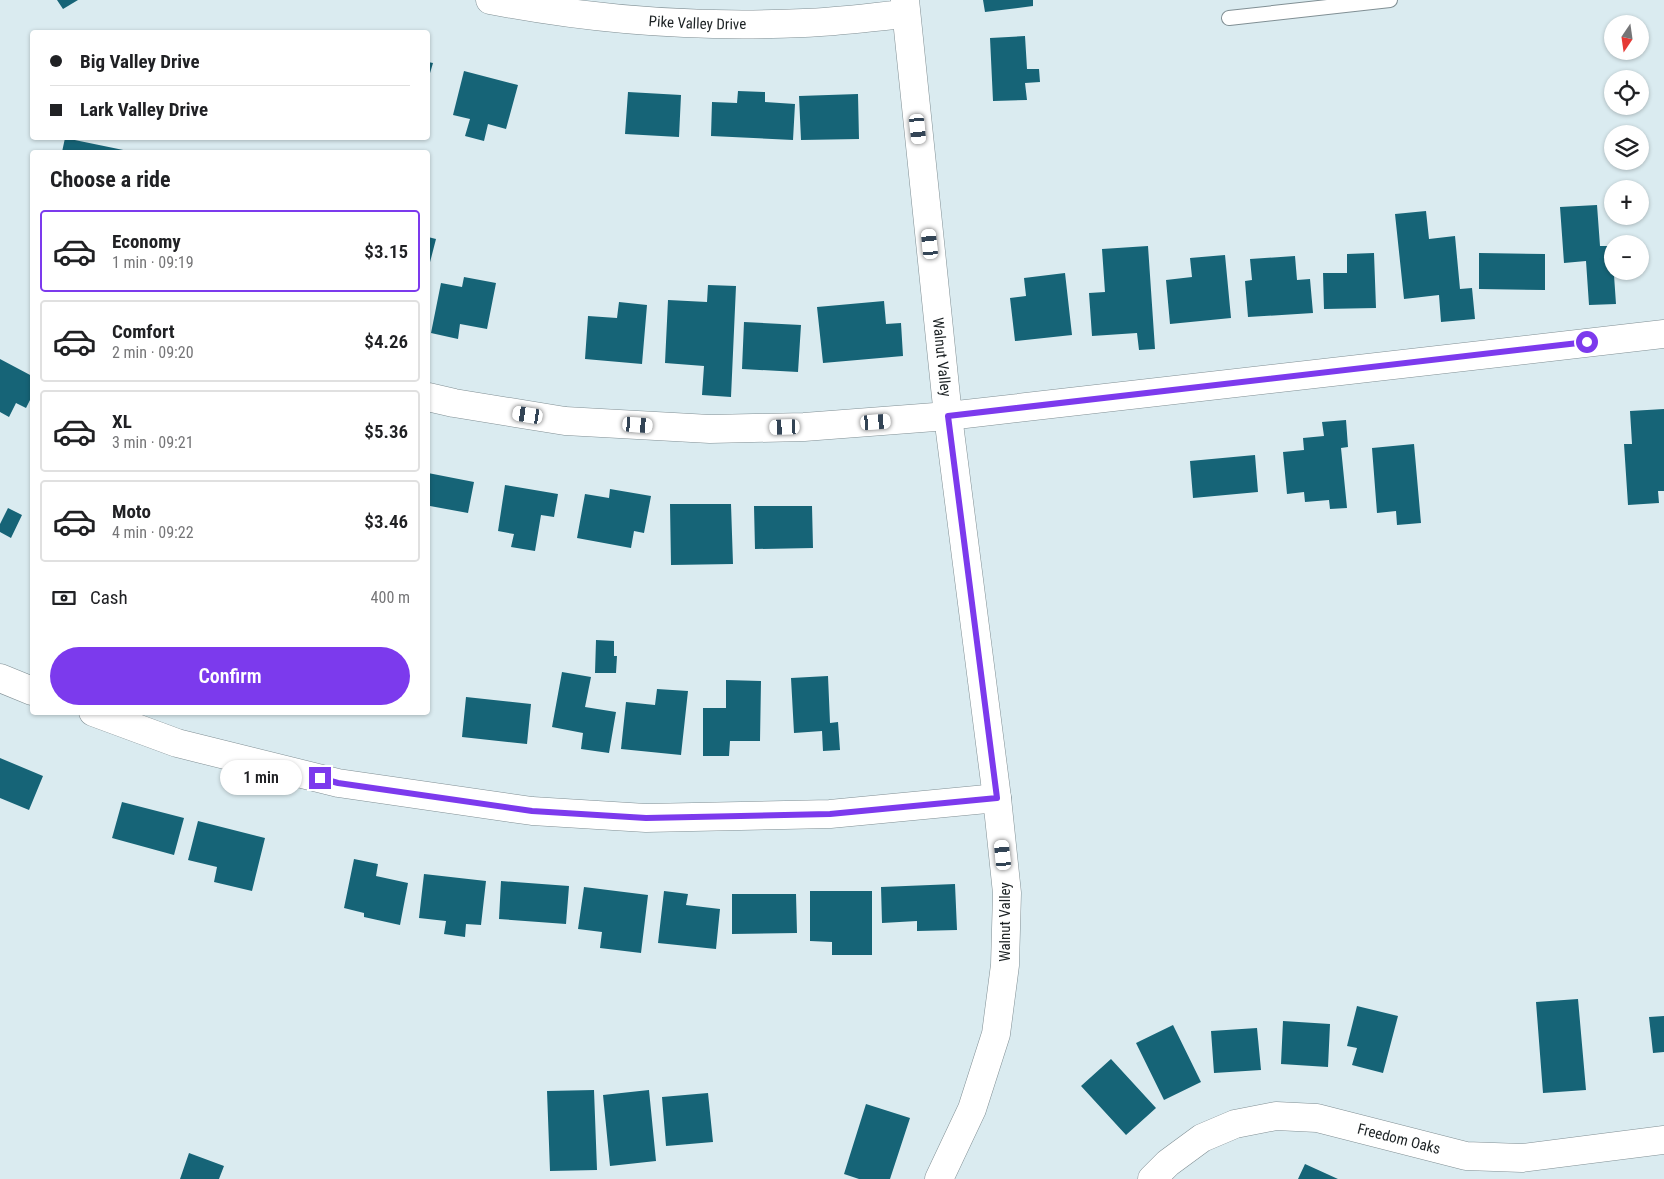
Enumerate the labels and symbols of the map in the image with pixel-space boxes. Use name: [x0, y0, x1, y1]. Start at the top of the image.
street label: Pike Valley Drive: [648, 12, 746, 33]
north arrow: [1604, 15, 1649, 60]
car: [908, 113, 927, 145]
car: [920, 228, 939, 260]
street label: Walnut Valley: [929, 317, 955, 398]
route start: [1576, 331, 1598, 353]
car: [512, 405, 543, 425]
car: [860, 413, 891, 431]
car: [622, 416, 653, 434]
car: [769, 419, 800, 435]
callout: 1 min: [220, 760, 302, 796]
route end: [309, 767, 331, 789]
car: [993, 839, 1012, 871]
street label: Walnut Valley: [996, 882, 1014, 962]
street label: Freedom Oaks: [1355, 1120, 1442, 1158]

